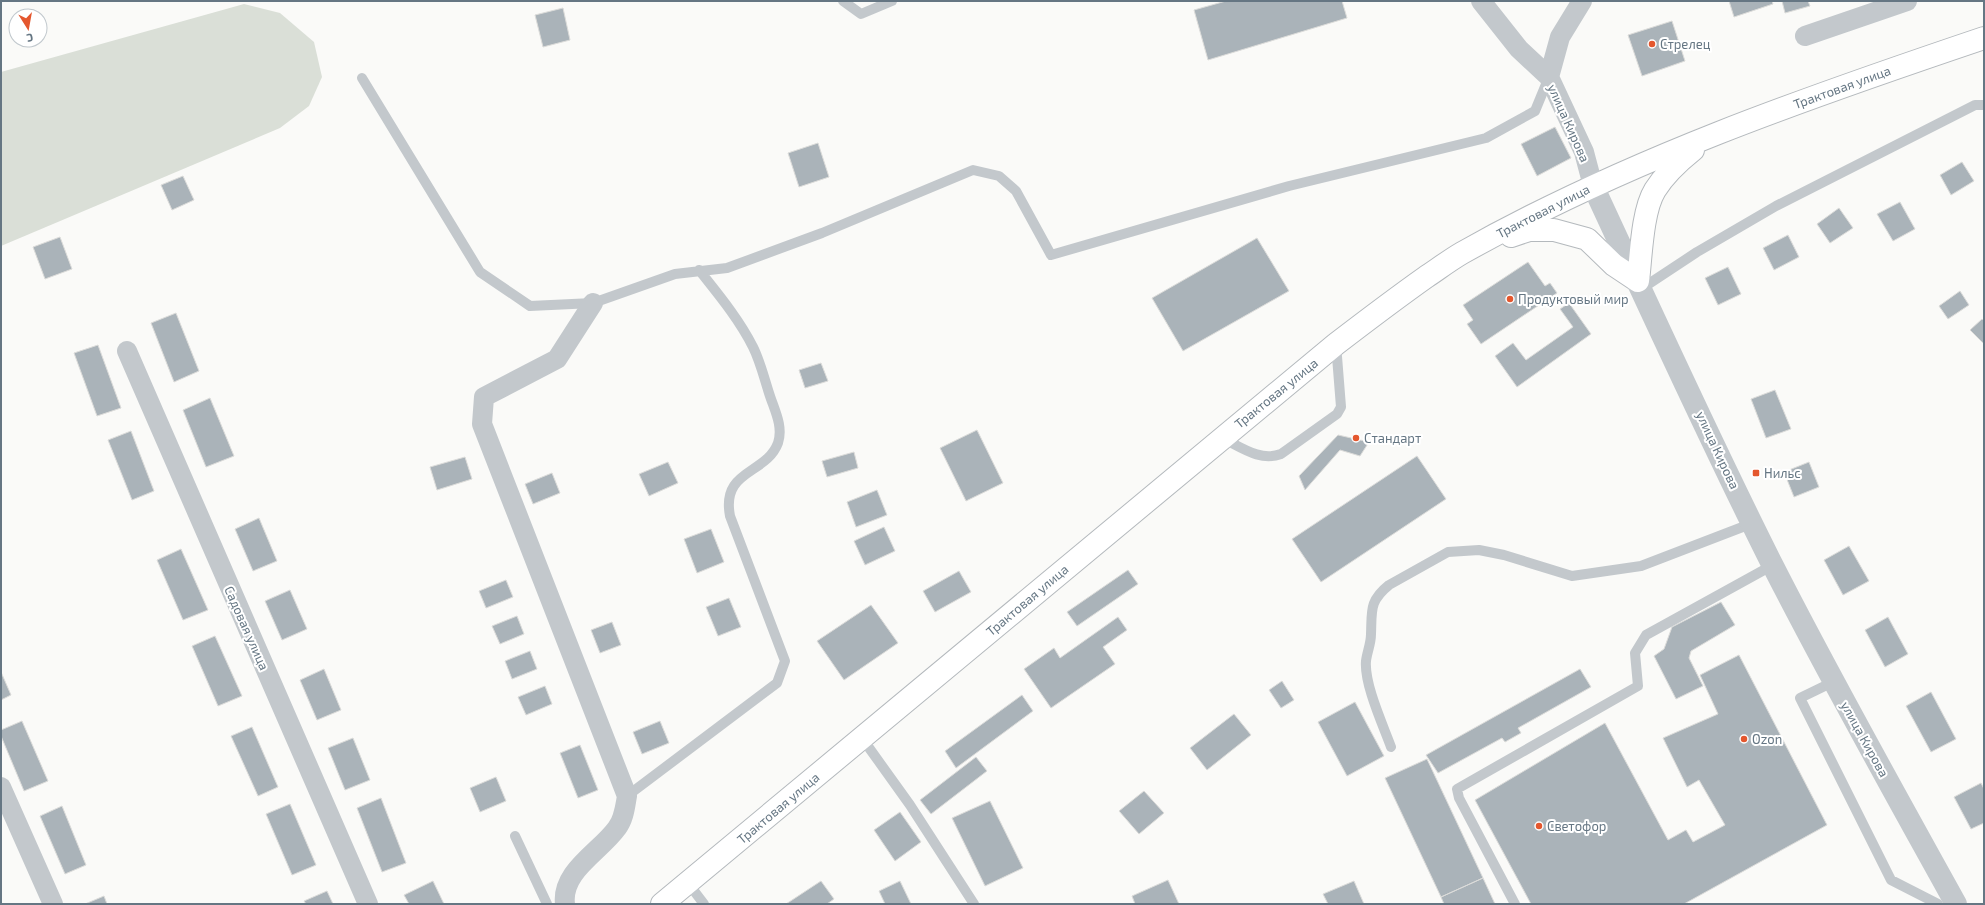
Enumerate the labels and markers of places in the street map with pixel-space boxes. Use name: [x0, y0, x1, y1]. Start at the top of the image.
place label: Стрелец: [1660, 36, 1711, 52]
marker: Стрелец: [1647, 39, 1657, 49]
place label: Продуктовый мир: [1518, 291, 1629, 307]
marker: Продуктовый мир: [1505, 294, 1515, 304]
place label: Стандарт: [1364, 430, 1422, 446]
marker: Стандарт: [1351, 433, 1361, 443]
place label: Нильс: [1764, 465, 1801, 481]
marker: Нильс: [1751, 468, 1761, 478]
place label: Ozon: [1752, 731, 1782, 747]
marker: Ozon: [1739, 734, 1749, 744]
place label: Светофор: [1547, 818, 1606, 834]
marker: Светофор: [1534, 821, 1544, 831]

